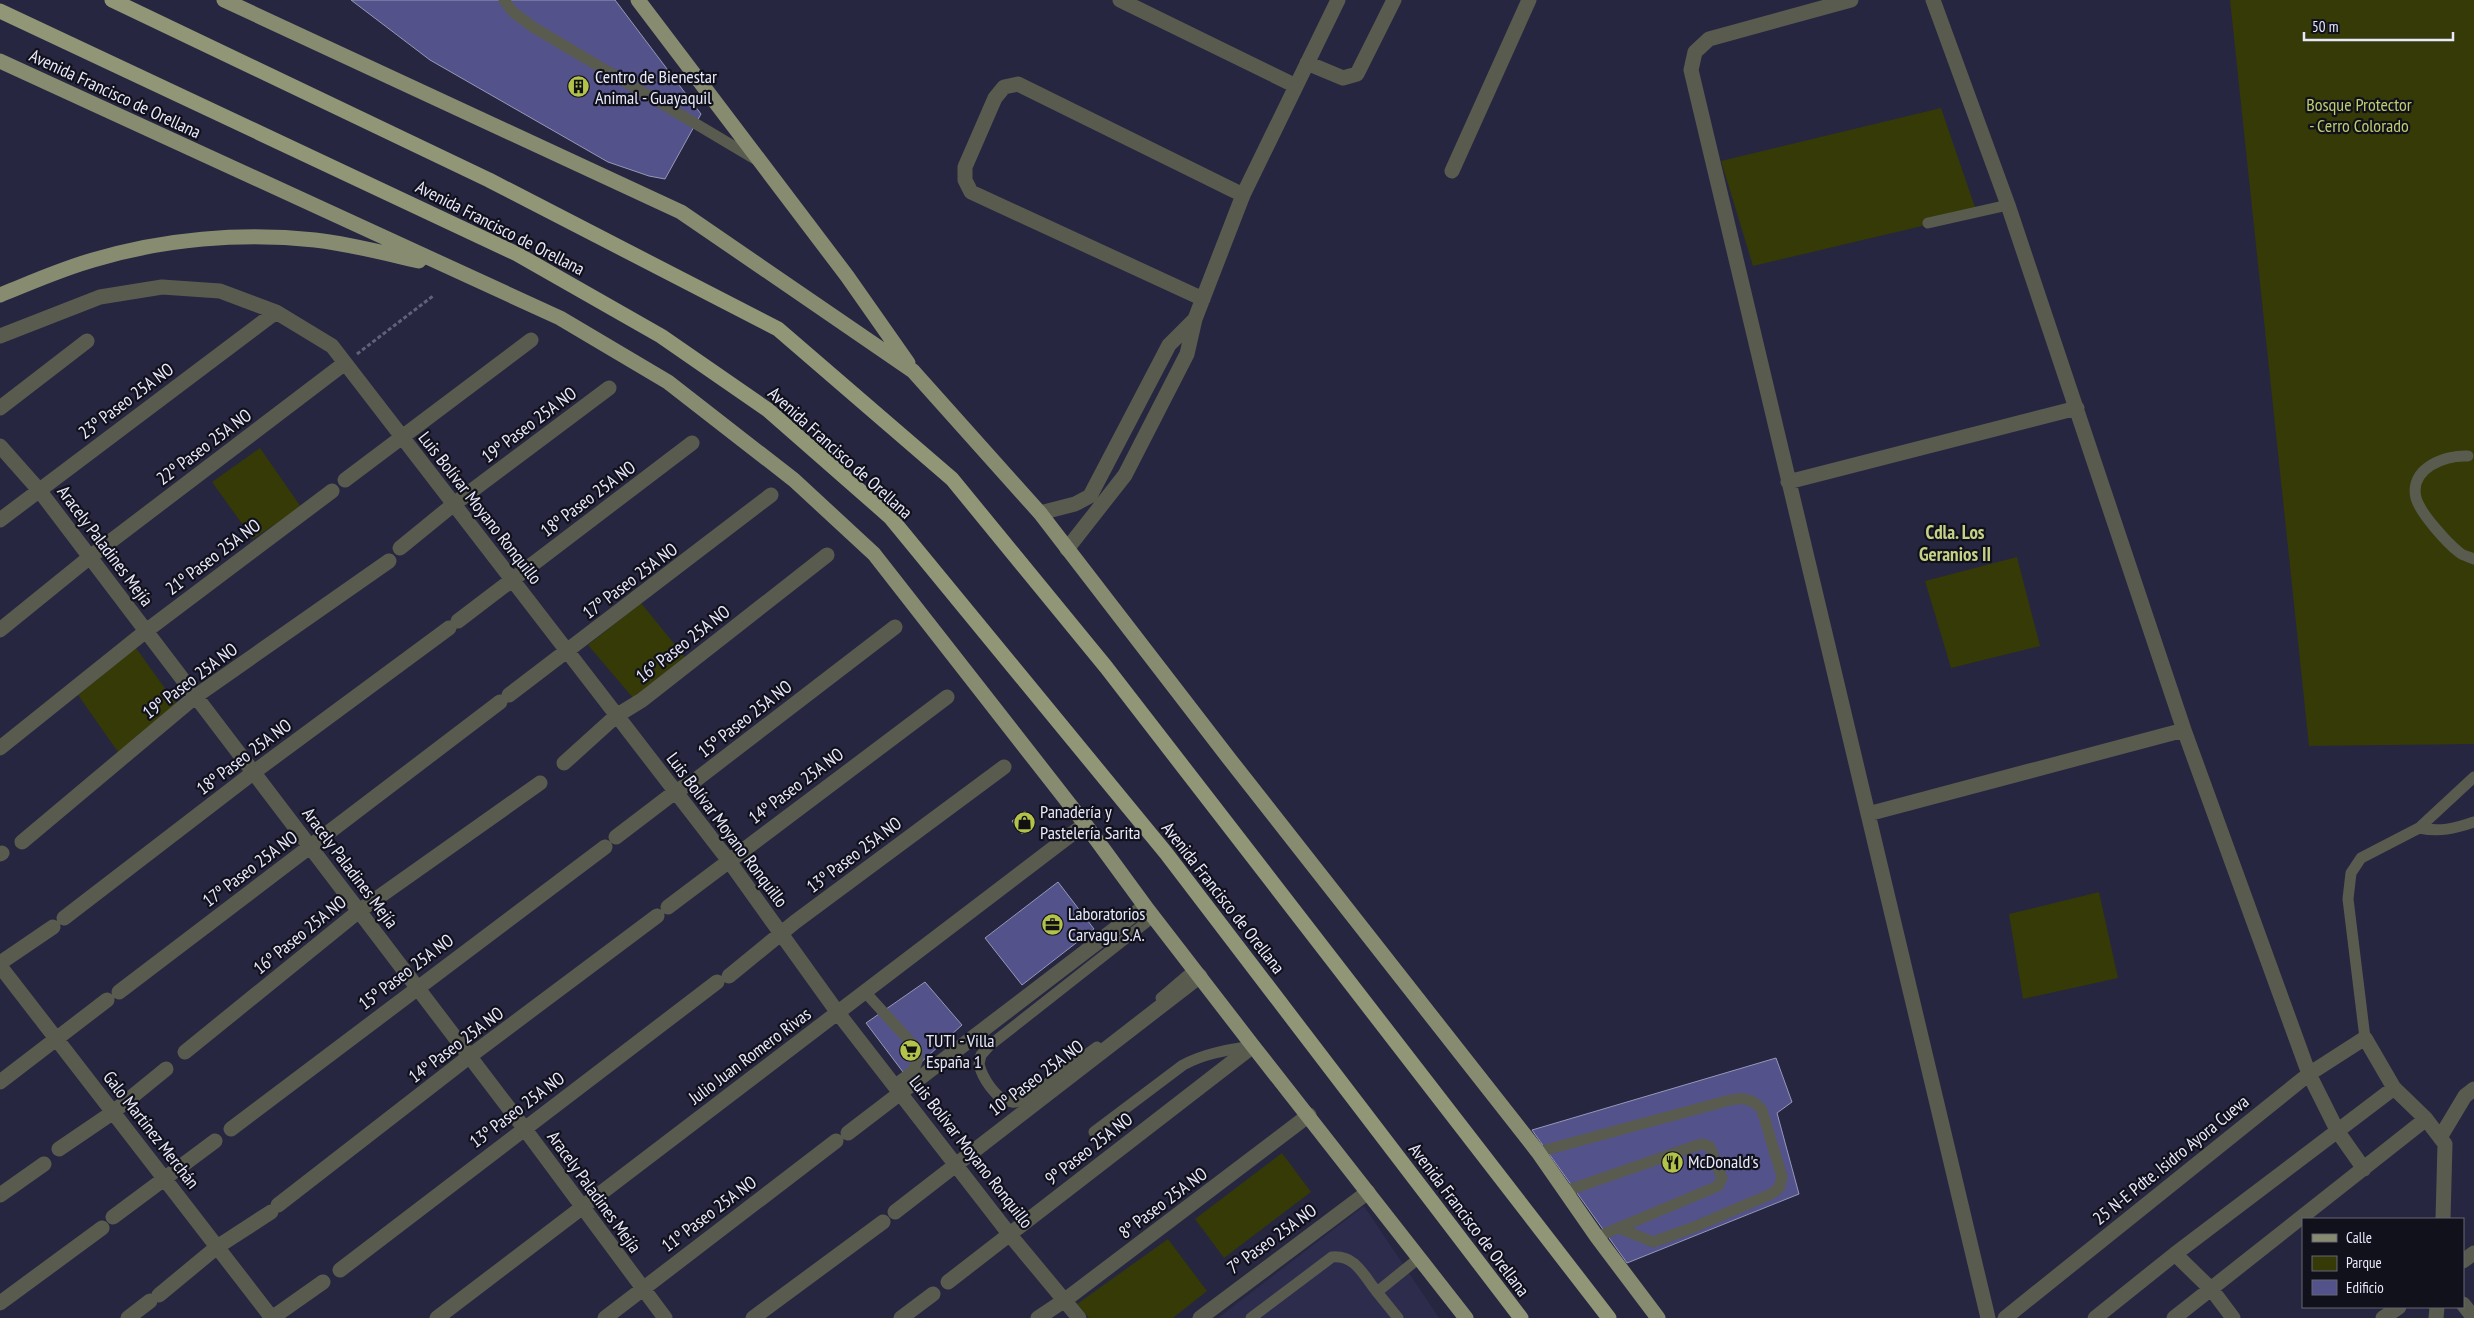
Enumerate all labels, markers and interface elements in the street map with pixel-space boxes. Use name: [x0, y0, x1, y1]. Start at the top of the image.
scale bar: [2304, 10, 2453, 42]
text: 50 m: [2312, 17, 2338, 36]
street label: Avenida Francisco de Orellana: [26, 44, 205, 143]
place label: Centro de Bienestar Animal - Guayaquil: [595, 65, 717, 109]
building icon: Centro de Bienestar Animal - Guayaquil: [567, 75, 591, 99]
park label: Bosque Protector - Cerro Colorado: [2306, 93, 2412, 137]
street label: Avenida Francisco de Orellana: [412, 175, 589, 280]
street label: 23º Paseo 25A NO: [74, 357, 178, 444]
street label: 19º Paseo 25A NO: [477, 381, 581, 468]
street label: Avenida Francisco de Orellana: [763, 382, 917, 524]
street label: 22º Paseo 25A NO: [152, 403, 256, 490]
street label: Luis Bolívar Moyano Ronquillo: [413, 427, 547, 589]
street label: 18º Paseo 25A NO: [536, 455, 640, 542]
street label: Aracely Paladines Mejía: [52, 481, 158, 611]
street label: 21º Paseo 25A NO: [161, 513, 265, 600]
district label: Cdla. Los Geranios II: [1919, 520, 1991, 566]
street label: 17º Paseo 25A NO: [578, 537, 682, 624]
street label: 16º Paseo 25A NO: [631, 600, 734, 687]
street label: 19º Paseo 25A NO: [138, 637, 242, 724]
street label: 15º Paseo 25A NO: [693, 675, 796, 762]
street label: 18º Paseo 25A NO: [192, 713, 296, 800]
street label: 14º Paseo 25A NO: [744, 742, 848, 829]
street label: Luis Bolívar Moyano Ronquillo: [662, 748, 793, 912]
place label: Panadería y Pastelería Sarita: [1040, 800, 1141, 844]
street label: Aracely Paladines Mejía: [297, 803, 403, 933]
shop icon: Panadería y Pastelería Sarita: [1012, 810, 1036, 834]
street label: 13º Paseo 25A NO: [802, 811, 906, 898]
street label: Avenida Francisco de Orellana: [1157, 817, 1290, 978]
street label: 17º Paseo 25A NO: [198, 825, 302, 912]
street label: 16º Paseo 25A NO: [248, 890, 351, 979]
place label: Laboratorios Carvagu S.A.: [1068, 902, 1145, 946]
office icon: Laboratorios Carvagu S.A.: [1040, 912, 1064, 936]
street label: 15º Paseo 25A NO: [354, 928, 458, 1015]
street label: 14º Paseo 25A NO: [404, 1001, 508, 1088]
street label: Julio Juan Romero Rivas: [683, 1002, 815, 1110]
place label: TUTI - Villa España 1: [926, 1029, 995, 1073]
street label: 10º Paseo 25A NO: [984, 1034, 1088, 1121]
supermarket icon: TUTI - Villa España 1: [898, 1039, 922, 1063]
street label: Galo Martínez Merchán: [98, 1066, 204, 1193]
street label: 13º Paseo 25A NO: [465, 1066, 569, 1153]
street label: Luis Bolívar Moyano Ronquillo: [904, 1071, 1038, 1233]
street label: 25 N-E Pdte. Isidro Ayora Cueva: [2088, 1090, 2253, 1230]
street label: 9º Paseo 25A NO: [1040, 1107, 1137, 1190]
street label: Aracely Paladines Mejía: [542, 1126, 646, 1257]
street label: Avenida Francisco de Orellana: [1404, 1138, 1535, 1301]
restaurant icon: McDonald's: [1660, 1150, 1684, 1174]
place label: McDonald's: [1688, 1150, 1759, 1173]
street label: 8º Paseo 25A NO: [1114, 1162, 1212, 1243]
street label: 11º Paseo 25A NO: [657, 1170, 761, 1257]
street label: 7º Paseo 25A NO: [1222, 1198, 1321, 1279]
legend: [2302, 1218, 2464, 1308]
text: Calle: [2346, 1228, 2372, 1247]
text: Parque: [2346, 1253, 2382, 1272]
text: Edificio: [2346, 1278, 2384, 1297]

